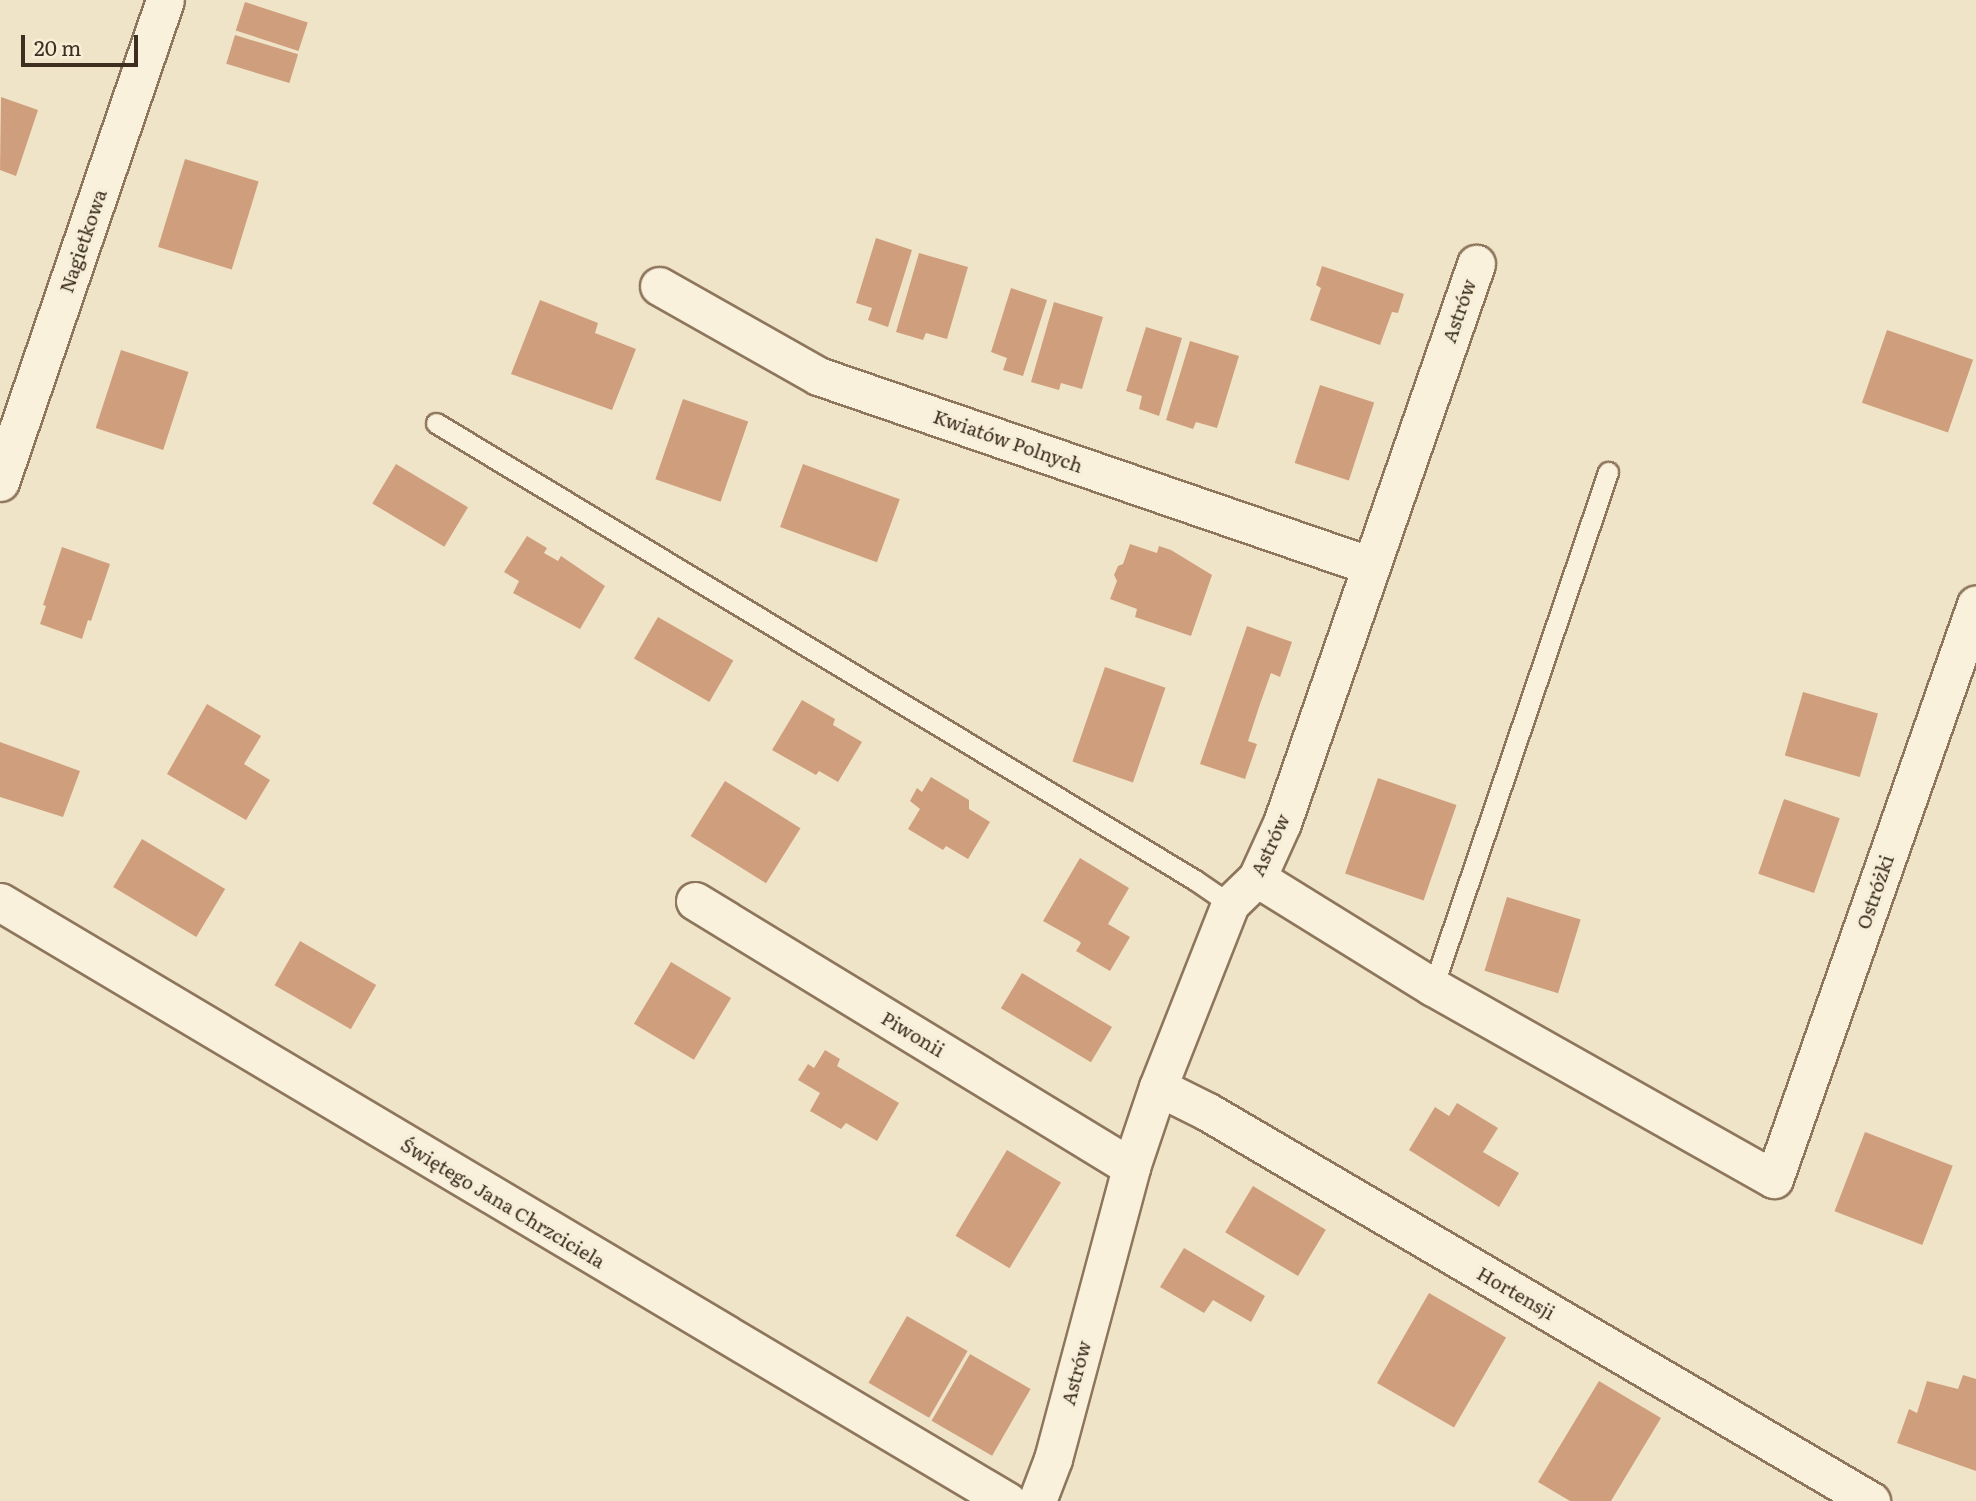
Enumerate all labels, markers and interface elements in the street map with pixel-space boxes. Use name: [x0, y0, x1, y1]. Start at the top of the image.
scale bar: [24, 21, 142, 65]
text: 20 m: [34, 31, 81, 62]
street label: Nagietkowa: [55, 186, 111, 296]
street label: Astrów: [1438, 276, 1480, 346]
street label: Kwiatów Polnych: [930, 405, 1086, 477]
street label: Astrów: [1246, 810, 1294, 880]
street label: Ostróżki: [1852, 852, 1898, 932]
street label: Piwonii: [877, 1006, 949, 1062]
street label: Świętego Jana Chrzciciela: [397, 1133, 609, 1273]
street label: Hortensji: [1473, 1262, 1559, 1324]
street label: Astrów: [1056, 1338, 1096, 1408]

